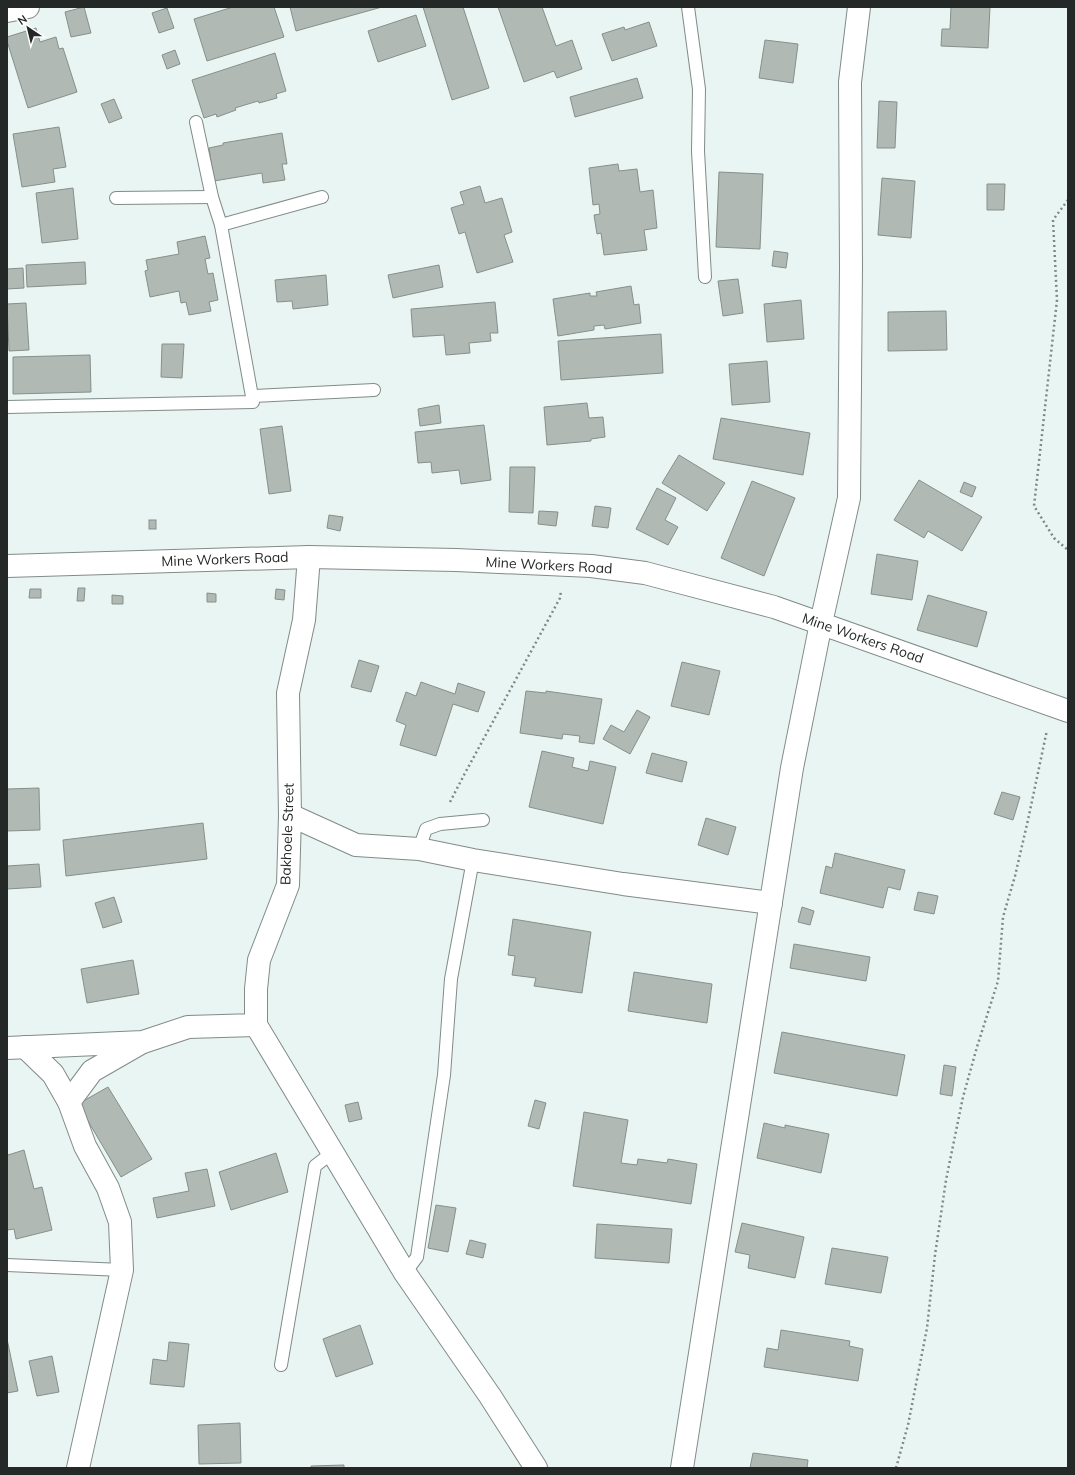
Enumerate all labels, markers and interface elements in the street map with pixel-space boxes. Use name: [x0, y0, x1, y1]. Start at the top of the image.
north arrow: [8, 8, 48, 48]
text: N: [15, 12, 30, 28]
street label: Mine Workers Road: [161, 548, 289, 570]
street label: Mine Workers Road: [485, 553, 613, 577]
street label: Mine Workers Road: [800, 609, 926, 667]
street label: Bakhoele Street: [276, 782, 298, 885]

